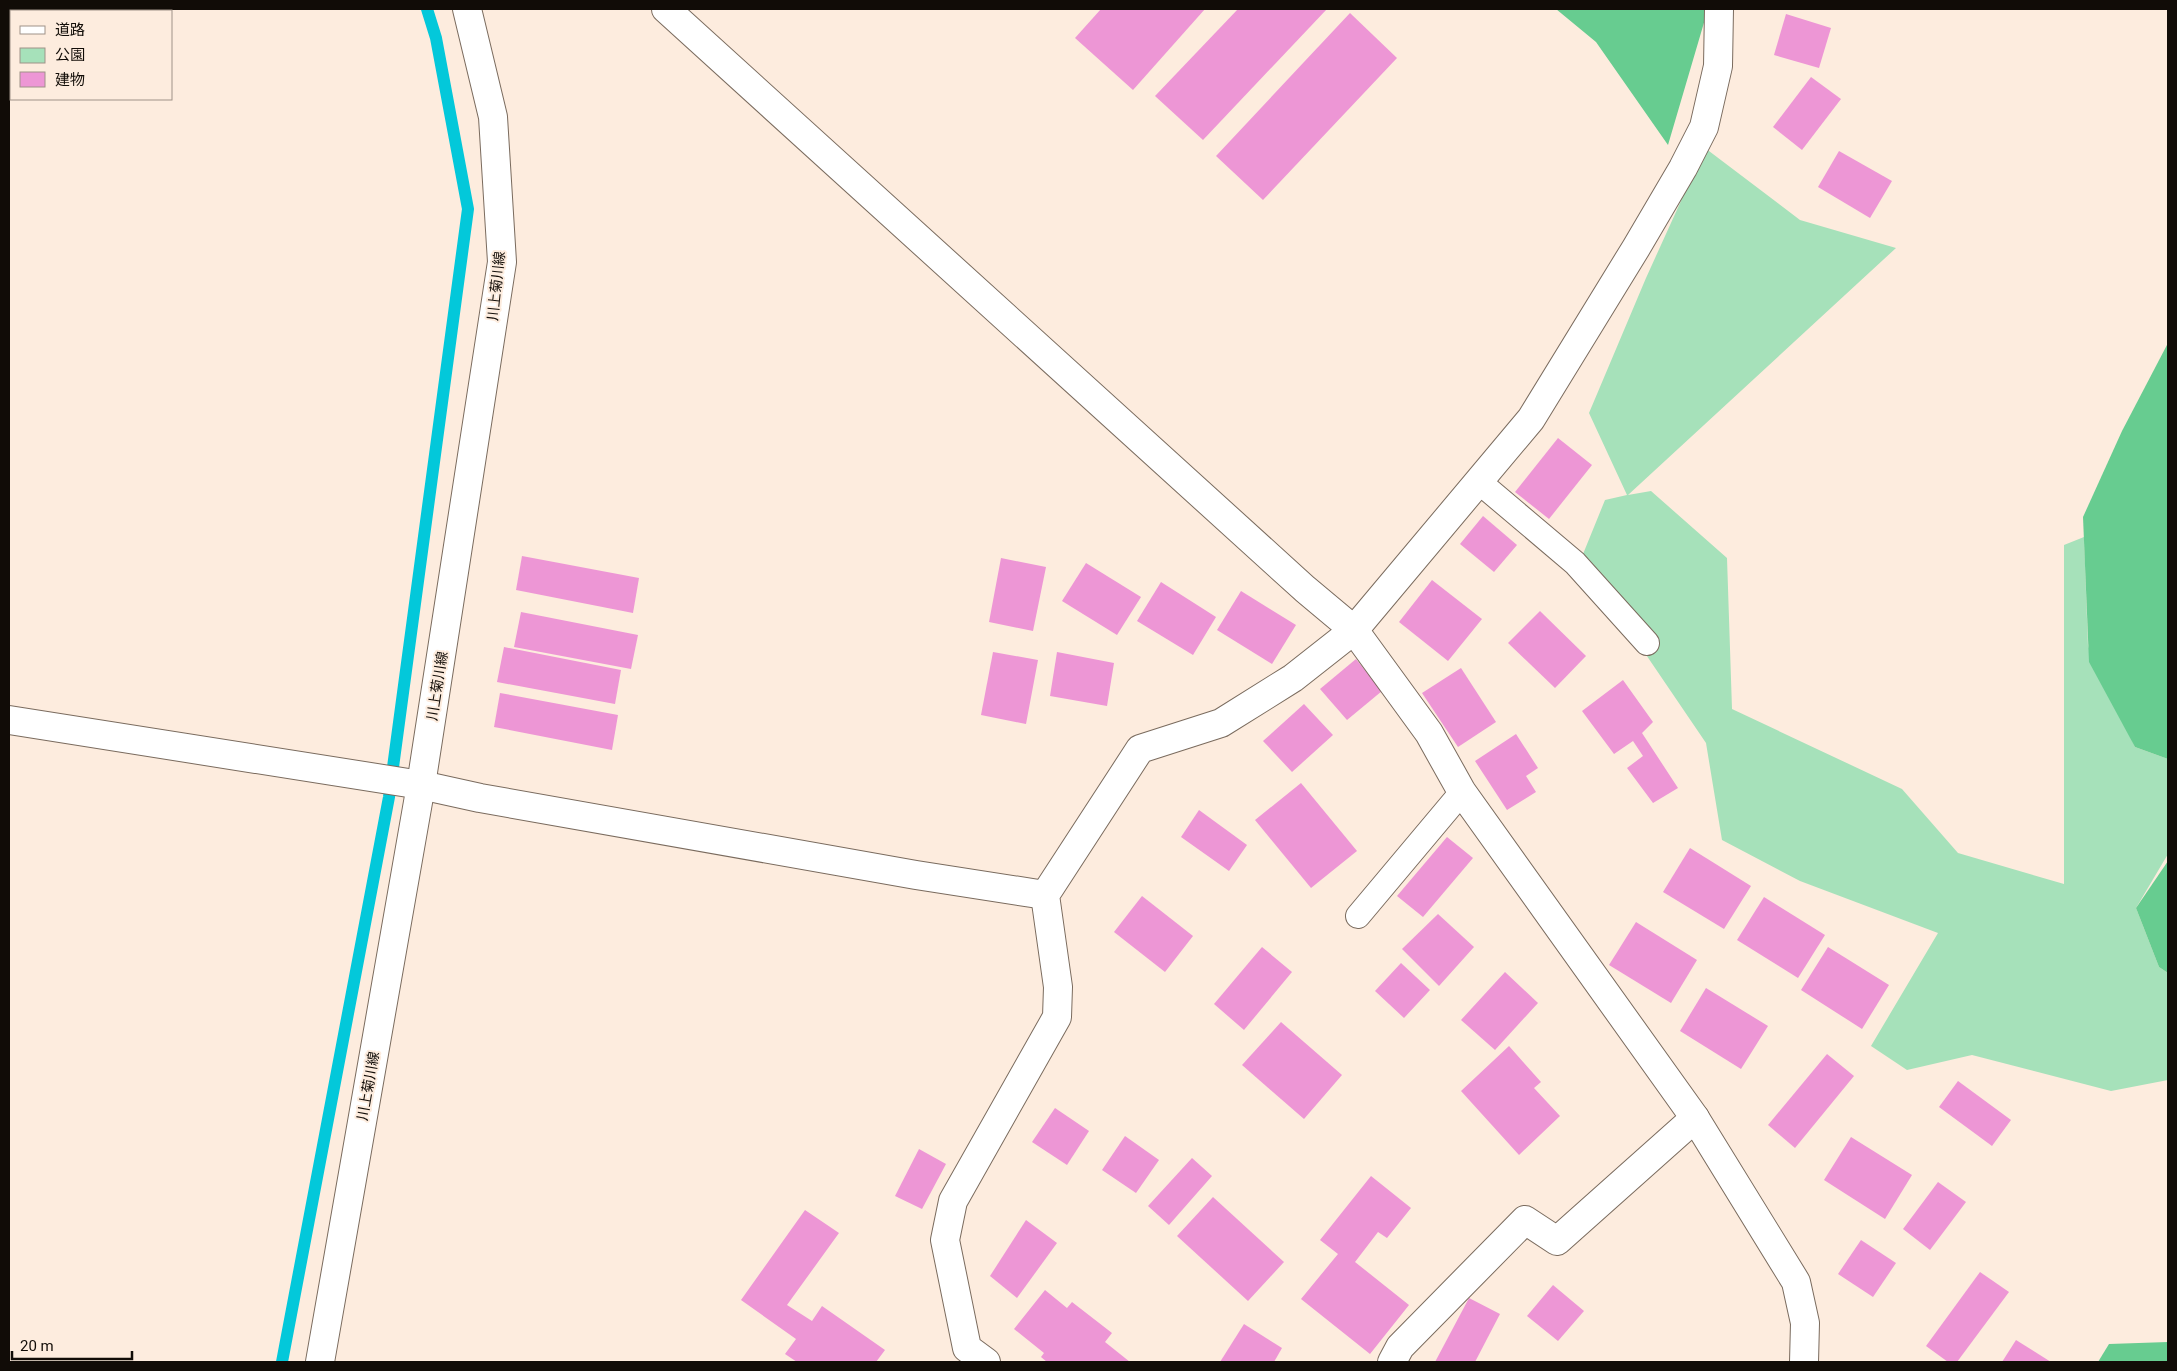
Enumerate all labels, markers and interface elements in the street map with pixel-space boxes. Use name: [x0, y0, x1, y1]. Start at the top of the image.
legend: [10, 10, 172, 100]
text: 道路: [55, 21, 85, 39]
text: 公園: [55, 46, 85, 64]
text: 建物: [55, 71, 85, 89]
street label: 川上菊川線: [484, 250, 508, 322]
street label: 川上菊川線: [424, 650, 450, 722]
street label: 川上菊川線: [354, 1050, 382, 1122]
scale bar: [12, 1328, 132, 1360]
text: 20 m: [20, 1337, 54, 1355]

